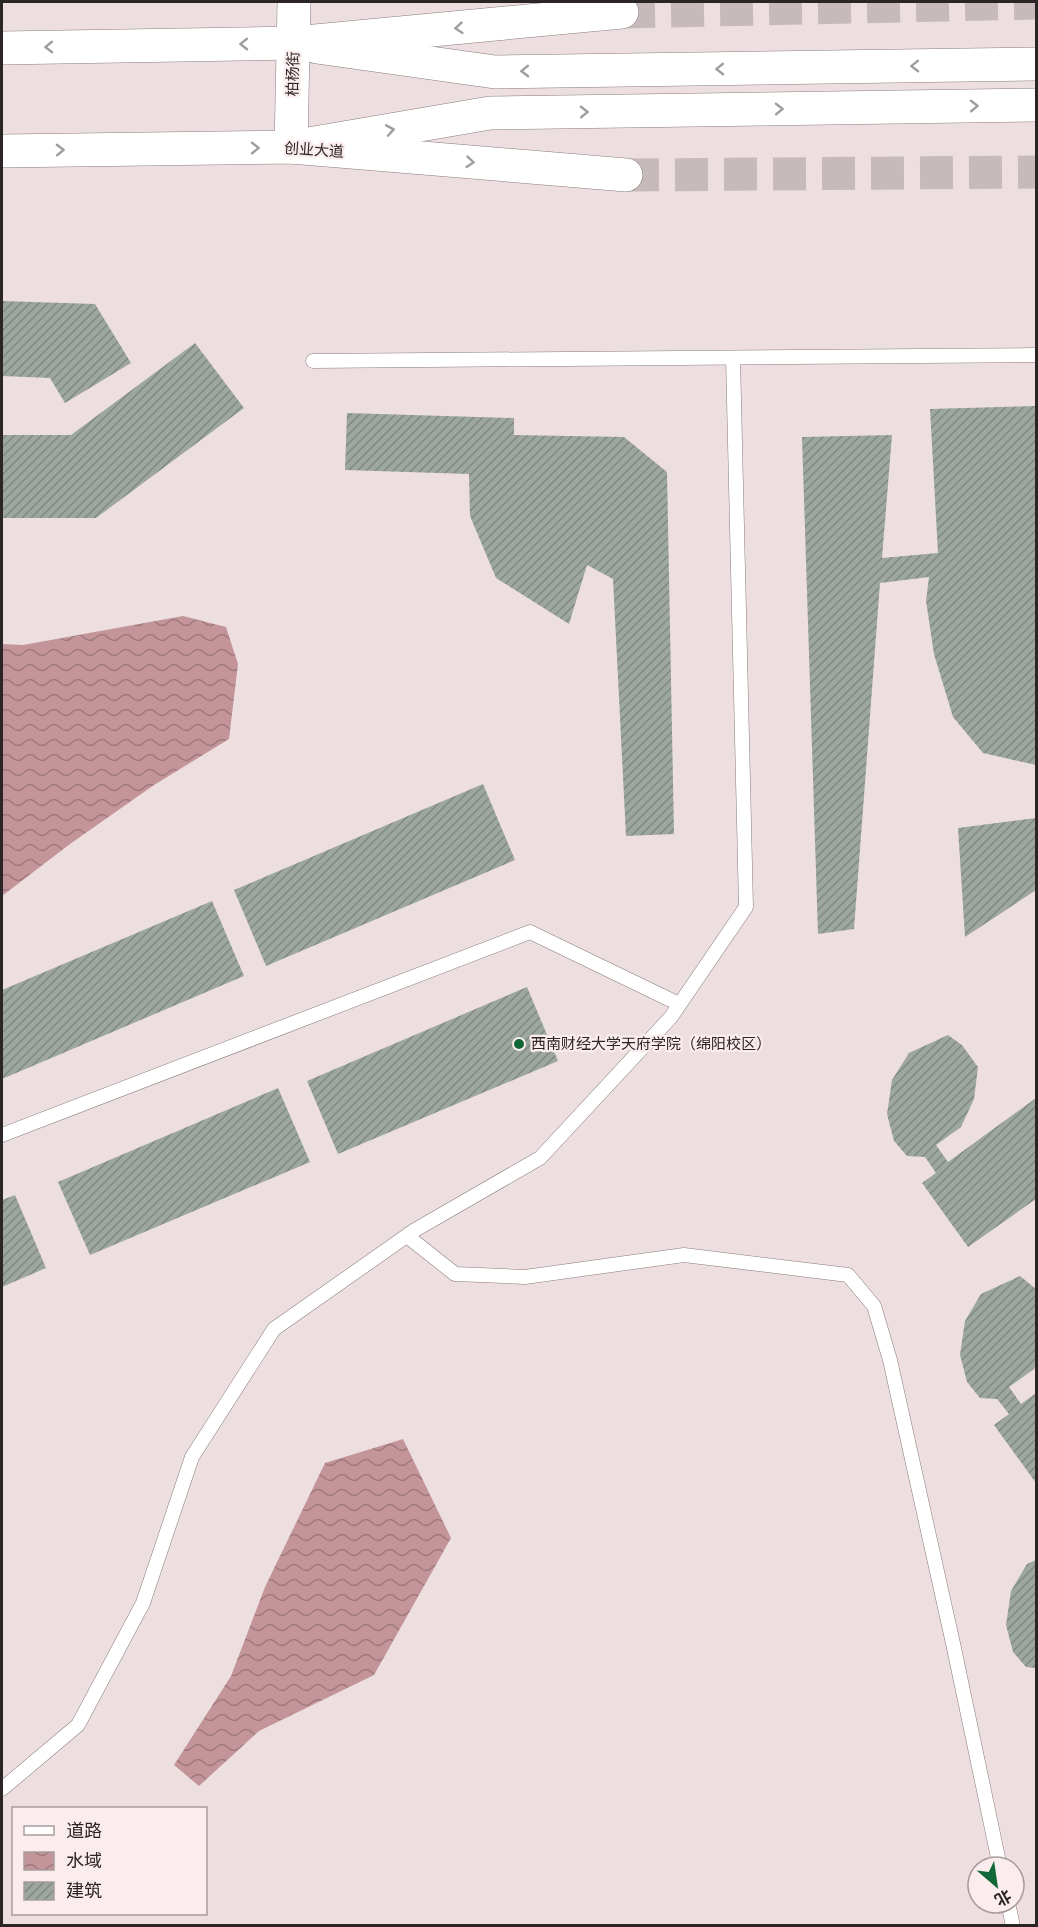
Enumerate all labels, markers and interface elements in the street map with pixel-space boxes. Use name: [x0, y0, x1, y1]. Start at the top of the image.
one-way arrow: [454, 21, 464, 34]
one-way arrow: [239, 38, 248, 50]
one-way arrow: [44, 41, 53, 53]
street label: 柏杨街: [283, 51, 302, 97]
one-way arrow: [911, 60, 920, 72]
one-way arrow: [716, 63, 725, 75]
one-way arrow: [521, 65, 530, 78]
one-way arrow: [969, 99, 978, 112]
one-way arrow: [774, 102, 783, 115]
one-way arrow: [579, 106, 588, 118]
one-way arrow: [386, 125, 395, 137]
street label: 创业大道: [283, 138, 345, 161]
one-way arrow: [250, 142, 259, 154]
one-way arrow: [55, 144, 64, 157]
one-way arrow: [466, 155, 475, 168]
place label: 西南财经大学天府学院（绵阳校区）: [531, 1034, 771, 1053]
marker: 西南财经大学天府学院（绵阳校区）: [512, 1037, 526, 1051]
legend: [12, 1807, 207, 1915]
text: 道路: [66, 1819, 102, 1842]
text: 水域: [66, 1849, 102, 1872]
north arrow: [966, 1855, 1026, 1915]
text: 建筑: [66, 1879, 102, 1902]
text: 北: [991, 1885, 1015, 1911]

